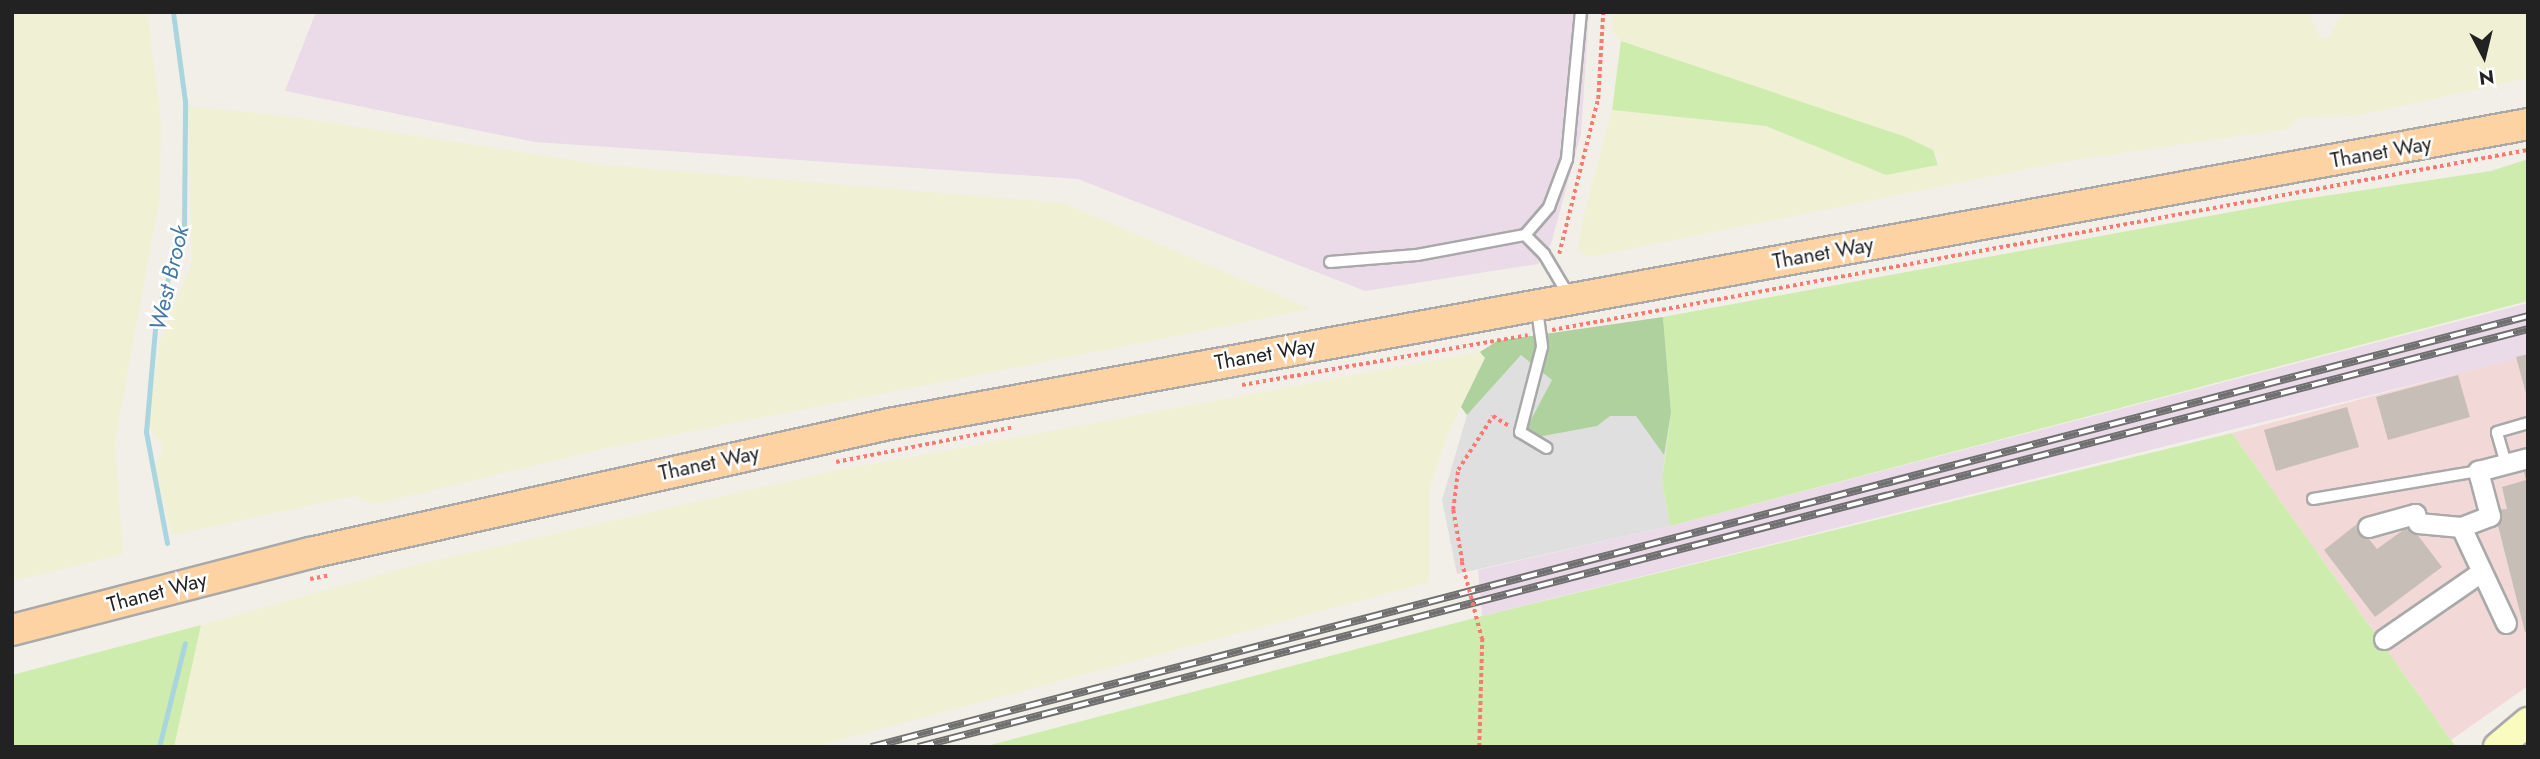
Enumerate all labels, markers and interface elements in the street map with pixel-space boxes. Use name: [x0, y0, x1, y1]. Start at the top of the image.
north arrow: [2449, 21, 2519, 91]
text: N: [2477, 63, 2496, 92]
street label: Thanet Way: [2329, 131, 2433, 173]
water label: West Brook: [144, 223, 194, 333]
street label: Thanet Way: [1771, 232, 1875, 274]
street label: Thanet Way: [1213, 333, 1317, 375]
street label: Thanet Way: [656, 440, 762, 486]
street label: Thanet Way: [104, 567, 210, 617]

